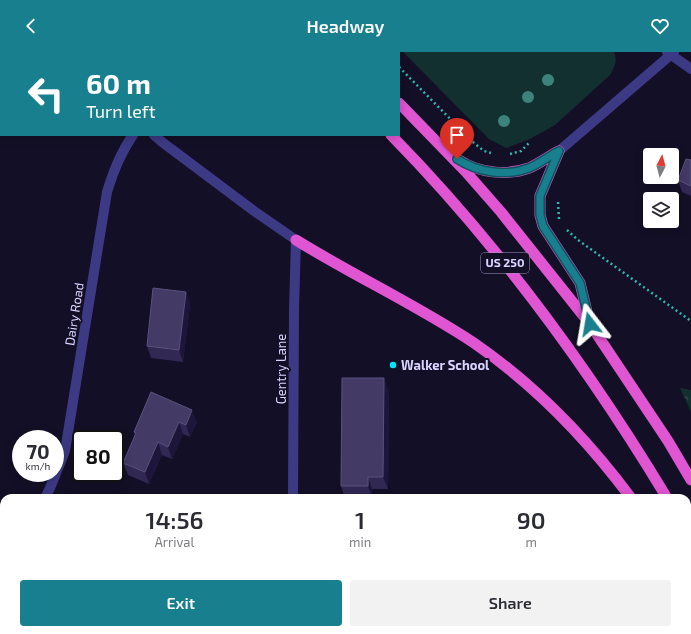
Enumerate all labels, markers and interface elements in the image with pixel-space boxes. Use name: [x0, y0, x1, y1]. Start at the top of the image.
icon: back: [20, 15, 42, 37]
text: Headway: [307, 15, 384, 37]
icon: heart: [649, 15, 671, 37]
text: 60 m: [86, 66, 151, 100]
icon: left: [20, 68, 72, 120]
text: Turn left: [86, 100, 156, 122]
pin: [440, 118, 474, 159]
icon: arrive: [446, 124, 468, 146]
north arrow: [643, 148, 679, 184]
map controls: [643, 148, 679, 228]
button: layers: [643, 192, 679, 228]
road number: US 250: [481, 253, 529, 273]
street label: Dairy Road: [61, 281, 87, 347]
position arrow: [569, 303, 611, 345]
street label: Gentry Lane: [273, 334, 289, 404]
place label: Walker School: [401, 357, 490, 373]
marker: Walker School: [388, 360, 398, 370]
speed limit sign: 80: [72, 430, 124, 482]
text: 70: [26, 439, 50, 463]
text: km/h: [26, 460, 50, 472]
text: 14:56: [145, 505, 204, 534]
text: 1: [355, 505, 365, 534]
text: 90: [517, 505, 546, 534]
text: Arrival: [155, 534, 194, 550]
text: min: [349, 534, 371, 550]
text: m: [525, 534, 537, 550]
button: Exit: [20, 580, 342, 626]
button: Share: [350, 580, 671, 626]

